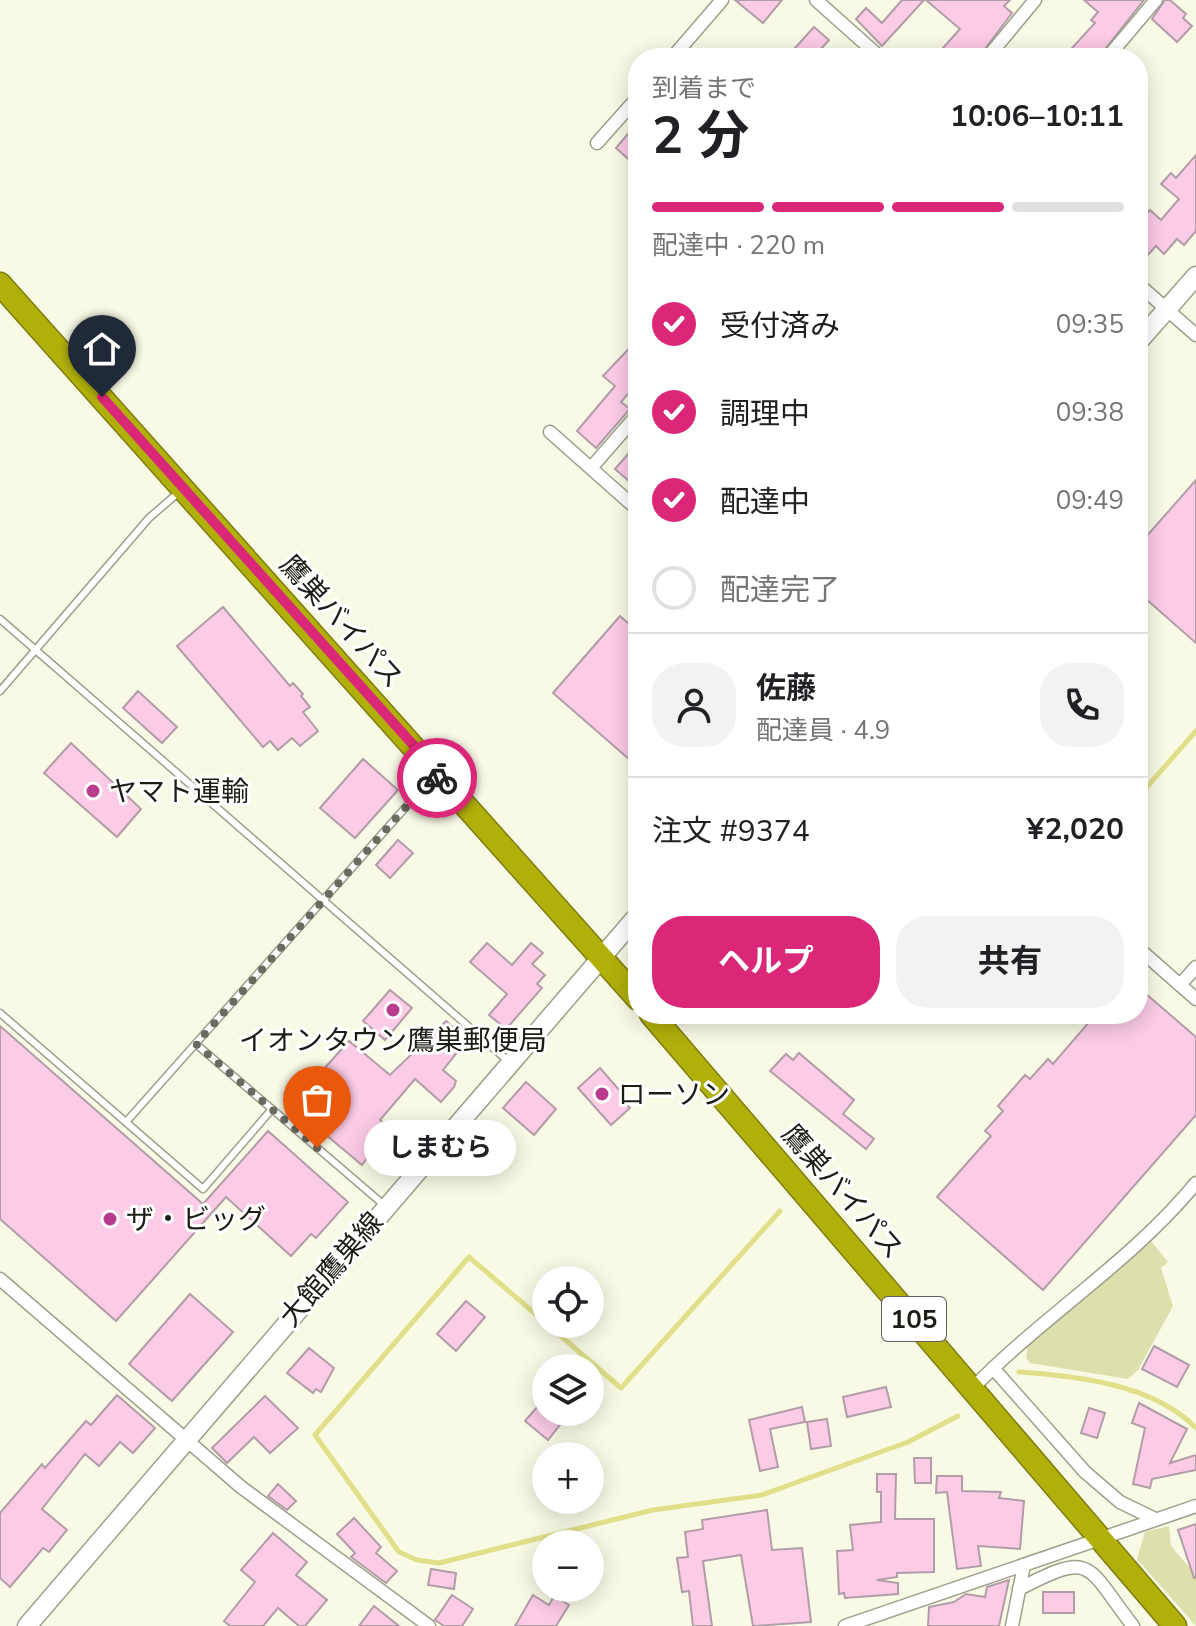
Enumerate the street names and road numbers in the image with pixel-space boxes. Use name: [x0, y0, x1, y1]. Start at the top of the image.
street label: 鷹巣バイパス: [271, 547, 411, 697]
street label: 鷹巣バイパス: [773, 1116, 912, 1267]
street label: 大館鷹巣線: [271, 1204, 392, 1335]
road number: 105: [882, 1297, 946, 1341]

